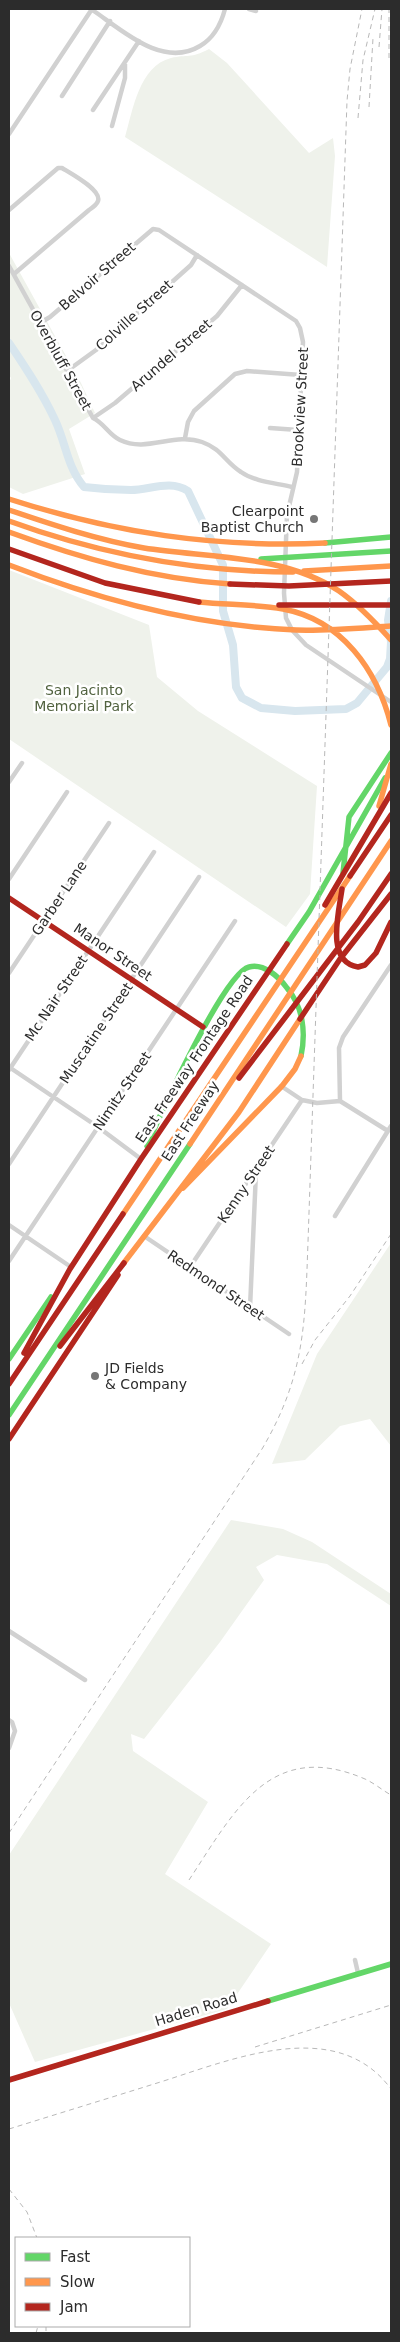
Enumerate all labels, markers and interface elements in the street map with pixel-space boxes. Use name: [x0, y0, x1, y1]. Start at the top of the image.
street label: Belvoir Street: [56, 238, 139, 313]
street label: Colville Street: [92, 276, 176, 354]
street label: Overbluff Street: [27, 307, 95, 413]
street label: Arundel Street: [127, 315, 215, 394]
street label: Brookview Street: [289, 346, 311, 467]
place label: Clearpoint Baptist Church: [201, 503, 305, 535]
marker: Clearpoint Baptist Church: [308, 513, 320, 525]
park label: San Jacinto Memorial Park: [34, 682, 135, 714]
street label: Garber Lane: [28, 858, 90, 938]
street label: Manor Street: [71, 920, 156, 984]
street label: Mc Nair Street: [21, 952, 91, 1044]
street label: East Freeway Frontage Road: [132, 972, 256, 1146]
street label: Muscatine Street: [56, 979, 136, 1087]
street label: Nimitz Street: [90, 1048, 155, 1133]
street label: East Freeway: [158, 1078, 222, 1164]
street label: Kenny Street: [214, 1142, 278, 1226]
street label: Redmond Street: [164, 1247, 268, 1324]
place label: JD Fields & Company: [104, 1360, 187, 1392]
marker: JD Fields & Company: [89, 1370, 101, 1382]
street label: Haden Road: [153, 1989, 239, 2029]
legend: [15, 2237, 190, 2327]
text: Fast: [60, 2248, 90, 2266]
text: Slow: [60, 2273, 95, 2291]
text: Jam: [59, 2298, 88, 2316]

